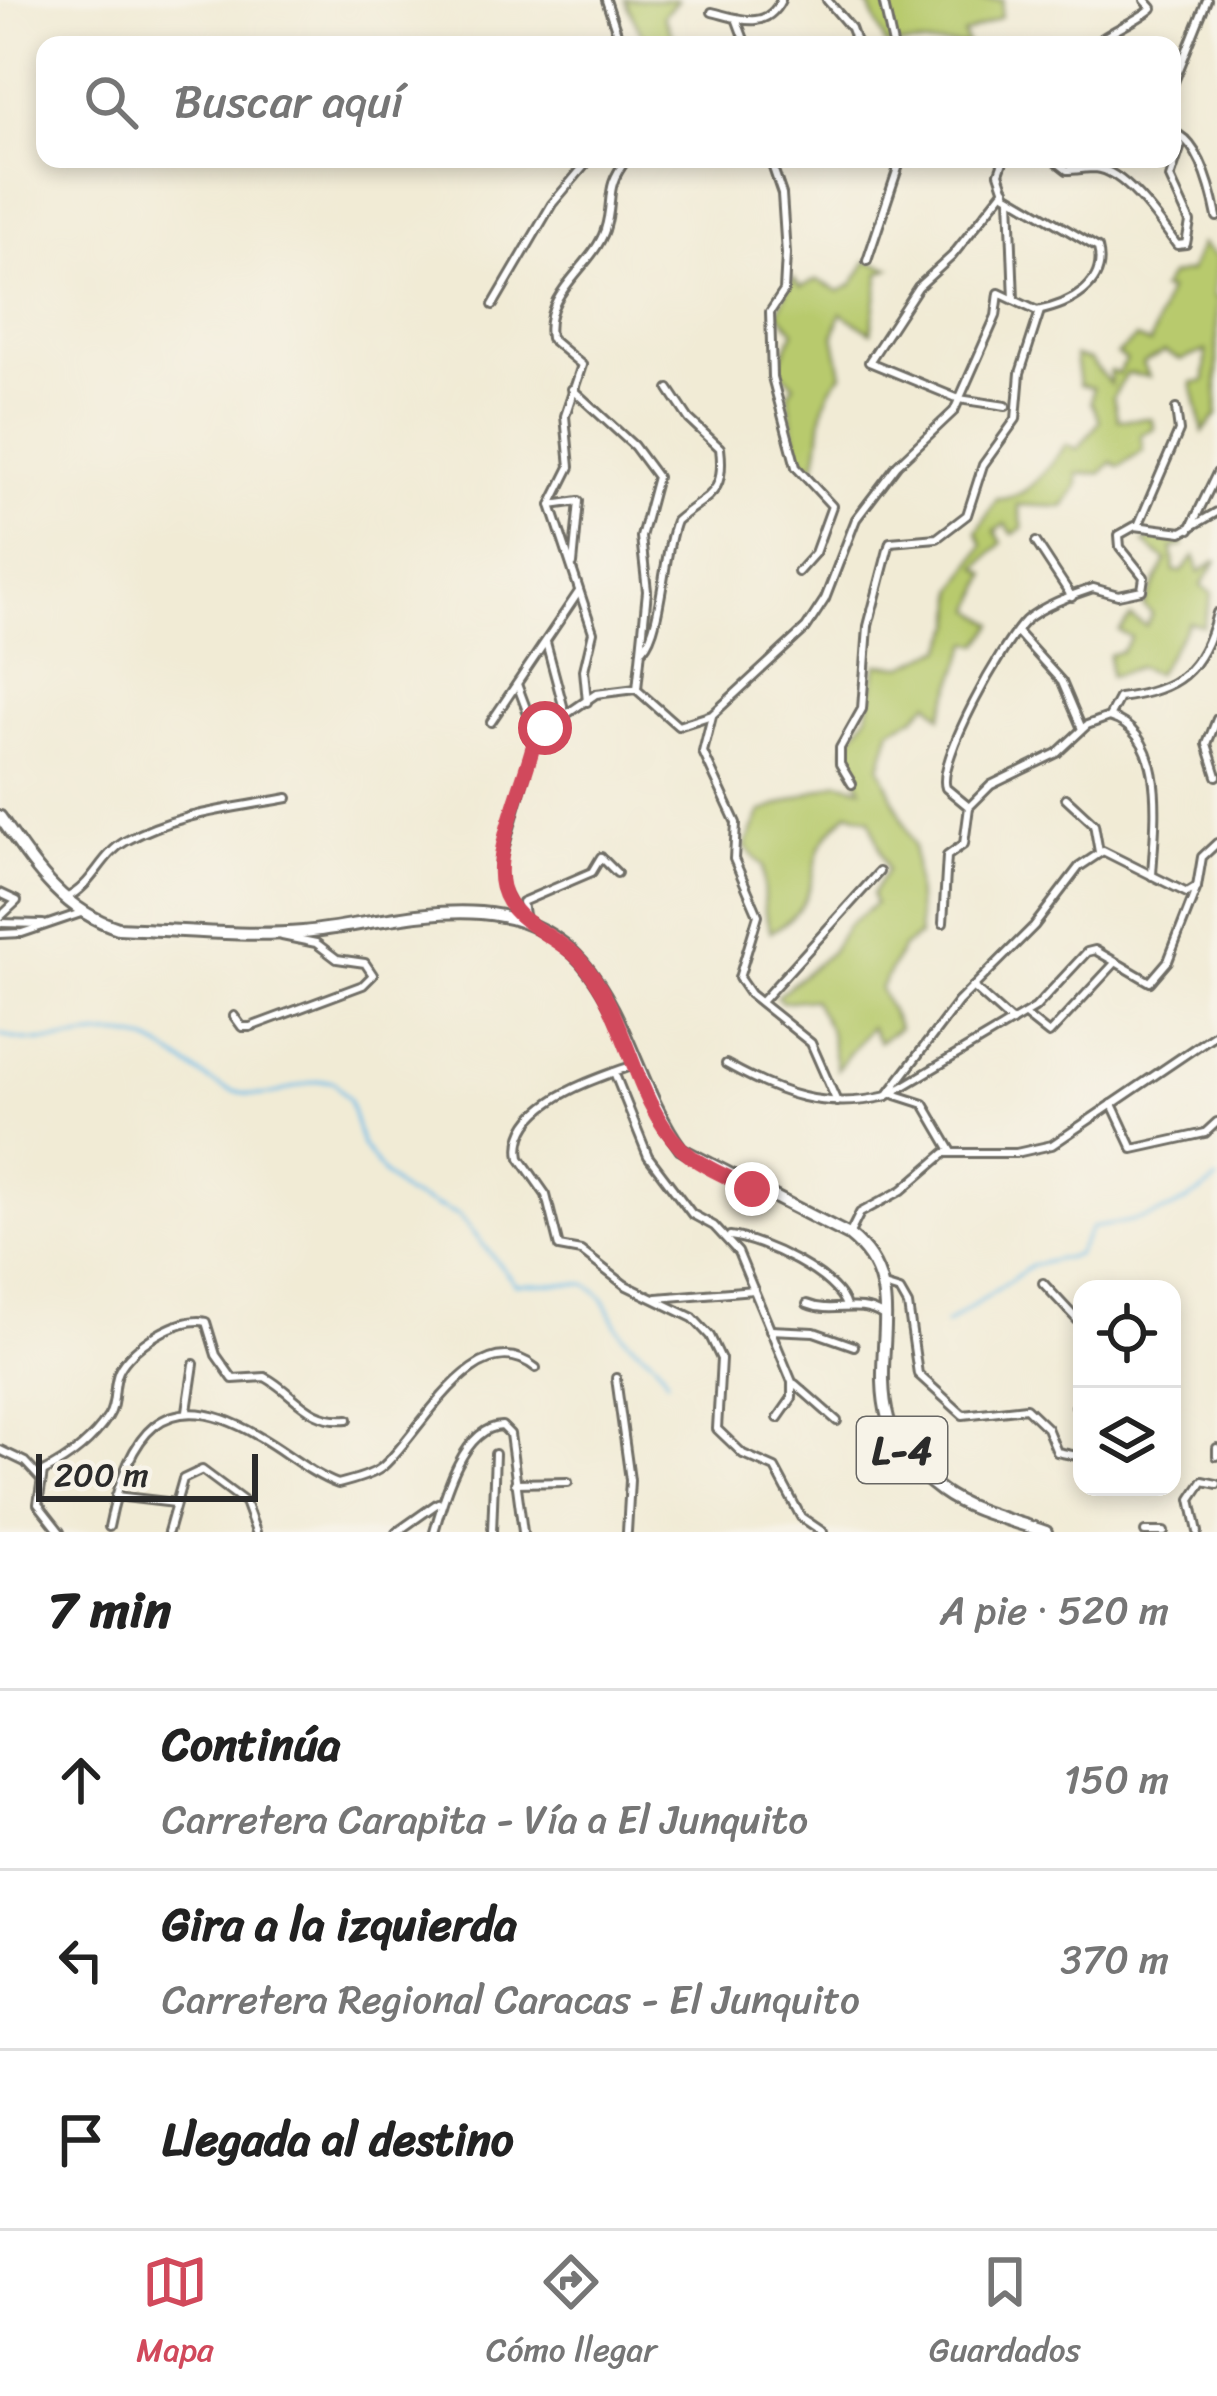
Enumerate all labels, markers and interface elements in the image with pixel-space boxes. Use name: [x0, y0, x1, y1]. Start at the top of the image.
search box: [36, 36, 1181, 168]
text: Buscar aquí: [174, 62, 403, 142]
icon: search: [78, 69, 144, 135]
route start: [518, 701, 572, 755]
route end: [725, 1162, 779, 1216]
map controls: [1073, 1280, 1181, 1496]
button: locate: [1073, 1280, 1181, 1388]
button: layers: [1073, 1388, 1181, 1496]
road number: L-4: [857, 1417, 947, 1483]
text: 200 m: [54, 1446, 149, 1504]
scale bar: [36, 1448, 258, 1501]
text: 7 min: [48, 1565, 171, 1655]
text: A pie · 520 m: [940, 1576, 1169, 1645]
text: Continúa: [162, 1705, 340, 1785]
text: 150 m: [1064, 1745, 1169, 1814]
icon: ahead: [48, 1747, 114, 1813]
text: Carretera Carapita - Vía a El Junquito: [162, 1785, 808, 1854]
text: Gira a la izquierda: [162, 1885, 517, 1965]
text: 370 m: [1061, 1925, 1169, 1994]
icon: left: [48, 1927, 114, 1993]
text: Carretera Regional Caracas - El Junquito: [162, 1965, 860, 2034]
text: Llegada al destino: [162, 2100, 514, 2180]
icon: arrive: [48, 2107, 114, 2173]
tab: Mapa: [136, 2249, 214, 2379]
tab: Cómo llegar: [486, 2249, 657, 2379]
tab: Guardados: [929, 2249, 1081, 2379]

